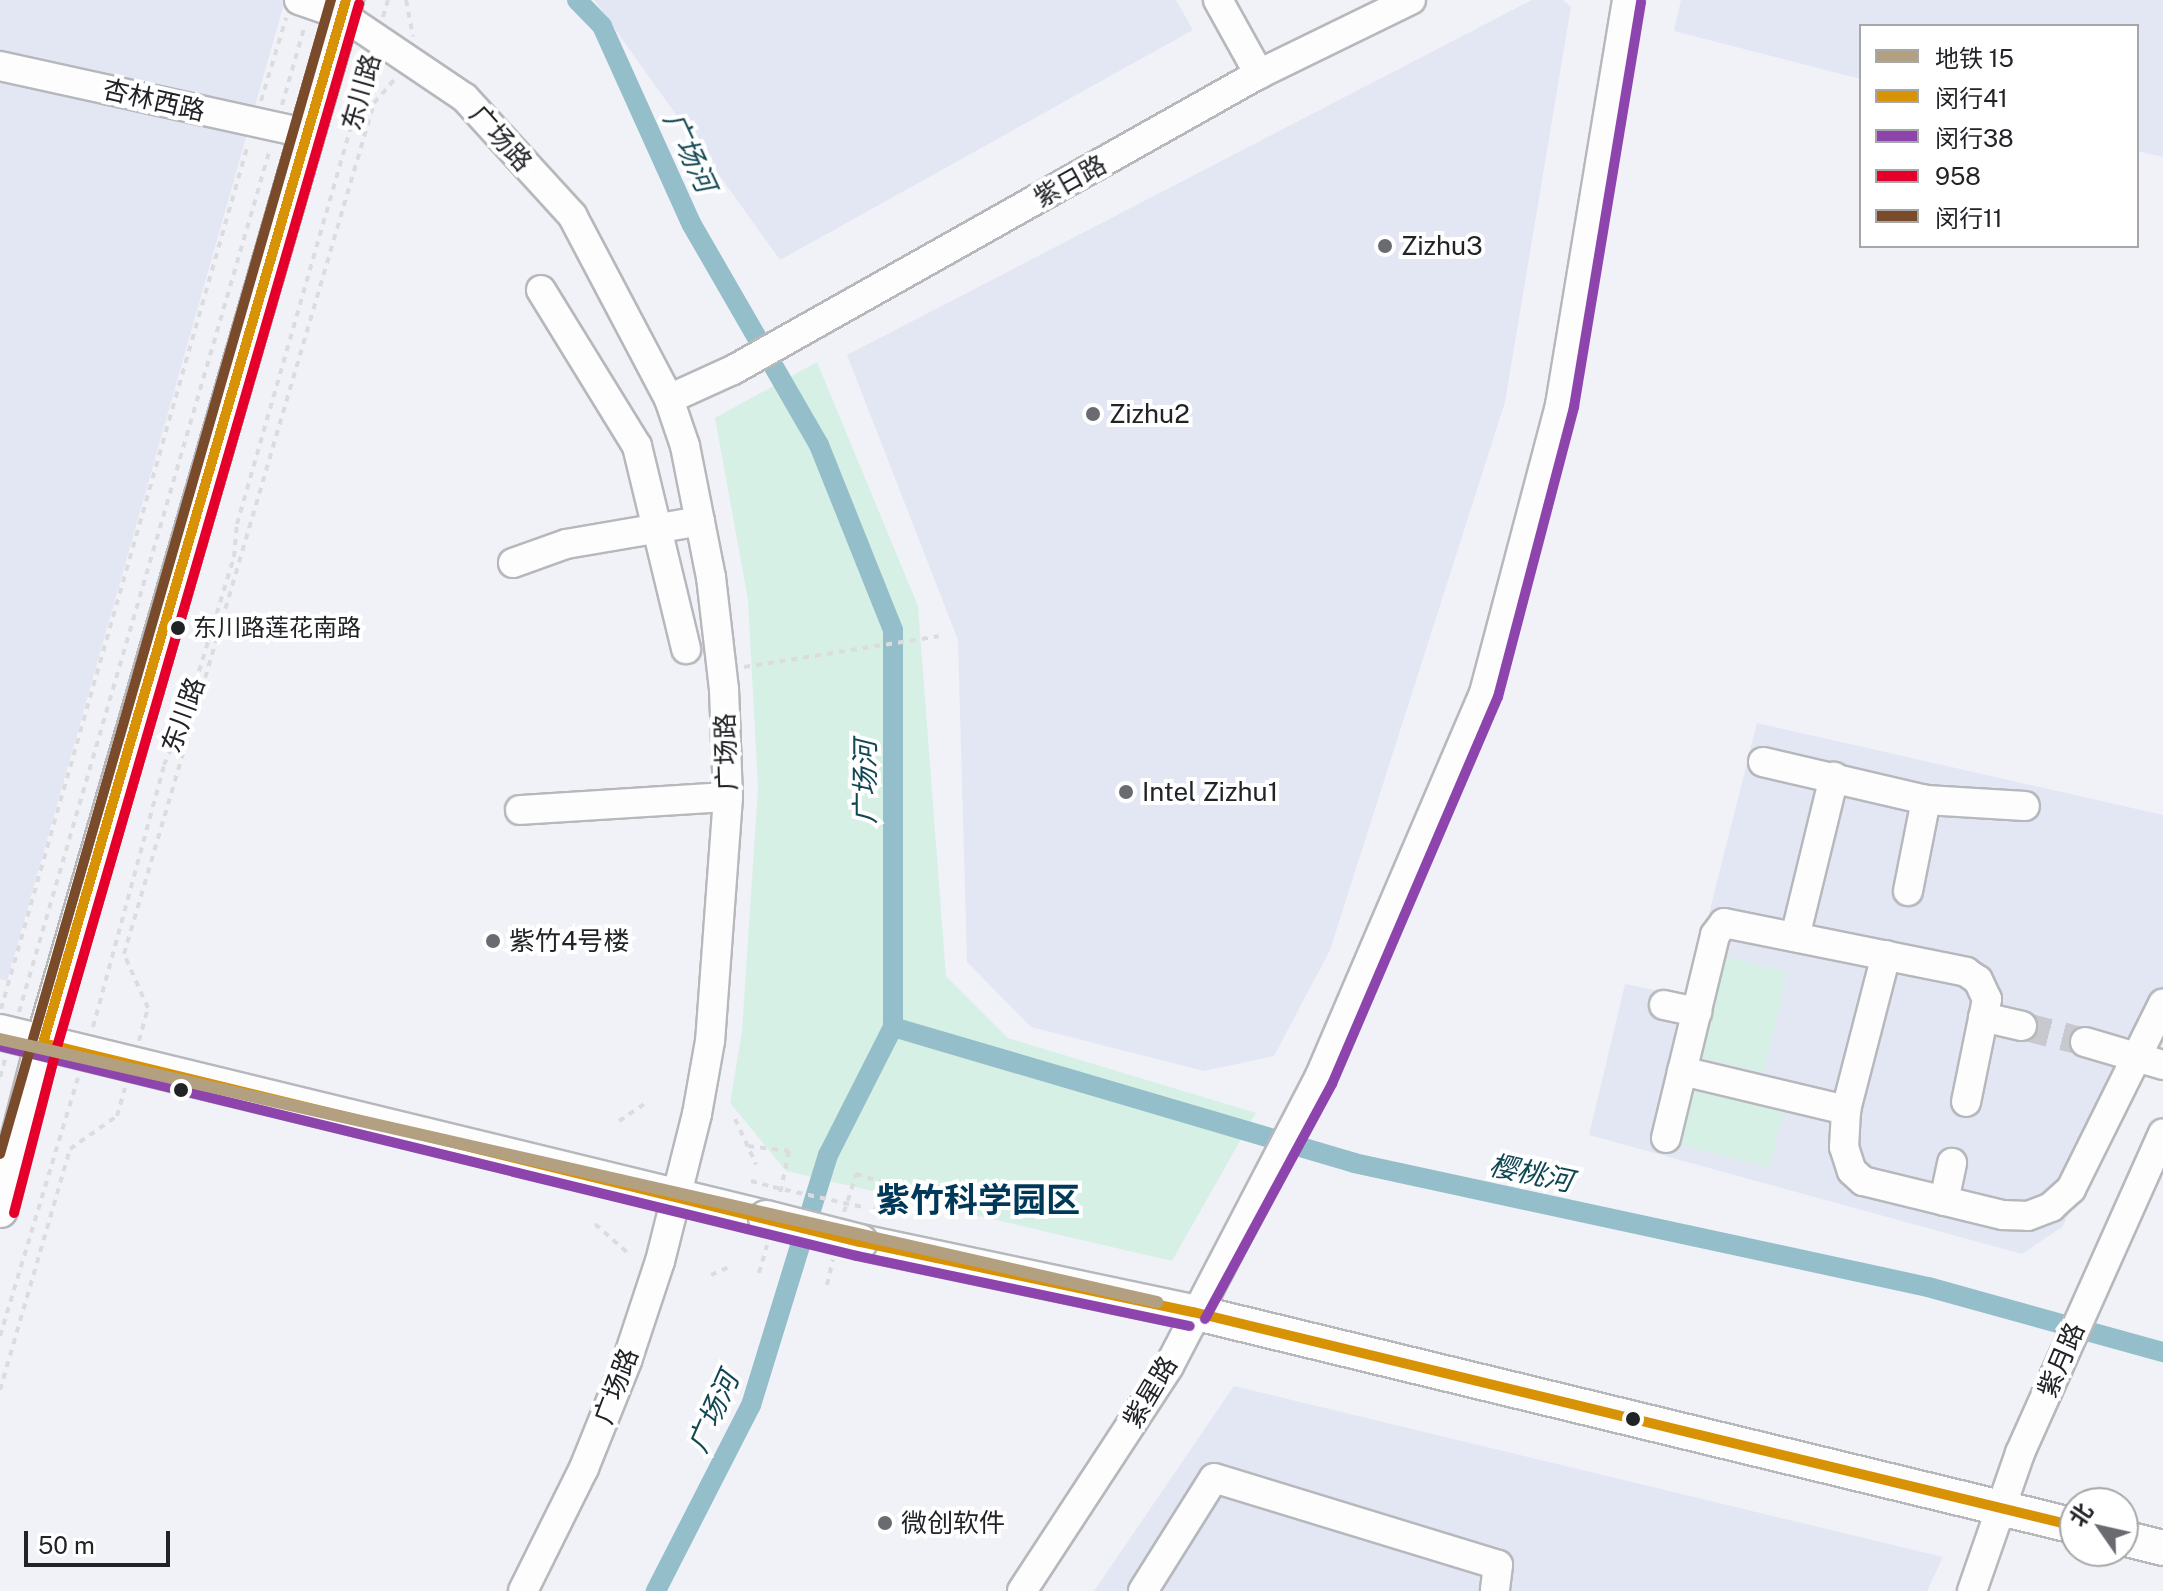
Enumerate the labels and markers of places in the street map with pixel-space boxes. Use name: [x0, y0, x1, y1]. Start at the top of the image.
place label: Zizhu3: [1401, 230, 1483, 262]
marker: Zizhu3: [1376, 237, 1394, 255]
place label: Zizhu2: [1109, 398, 1190, 430]
marker: Zizhu2: [1084, 405, 1102, 423]
place label: 东川路莲花南路: [193, 614, 361, 642]
marker: 东川路莲花南路: [170, 620, 186, 636]
place label: Intel Zizhu1: [1142, 776, 1278, 808]
marker: Intel Zizhu1: [1117, 783, 1135, 801]
place label: 紫竹4号楼: [509, 925, 629, 957]
marker: 紫竹4号楼: [484, 932, 502, 950]
unlabelled marker: [173, 1082, 189, 1098]
unlabelled marker: [1625, 1411, 1641, 1427]
place label: 微创软件: [901, 1507, 1005, 1539]
marker: 微创软件: [876, 1514, 894, 1532]

